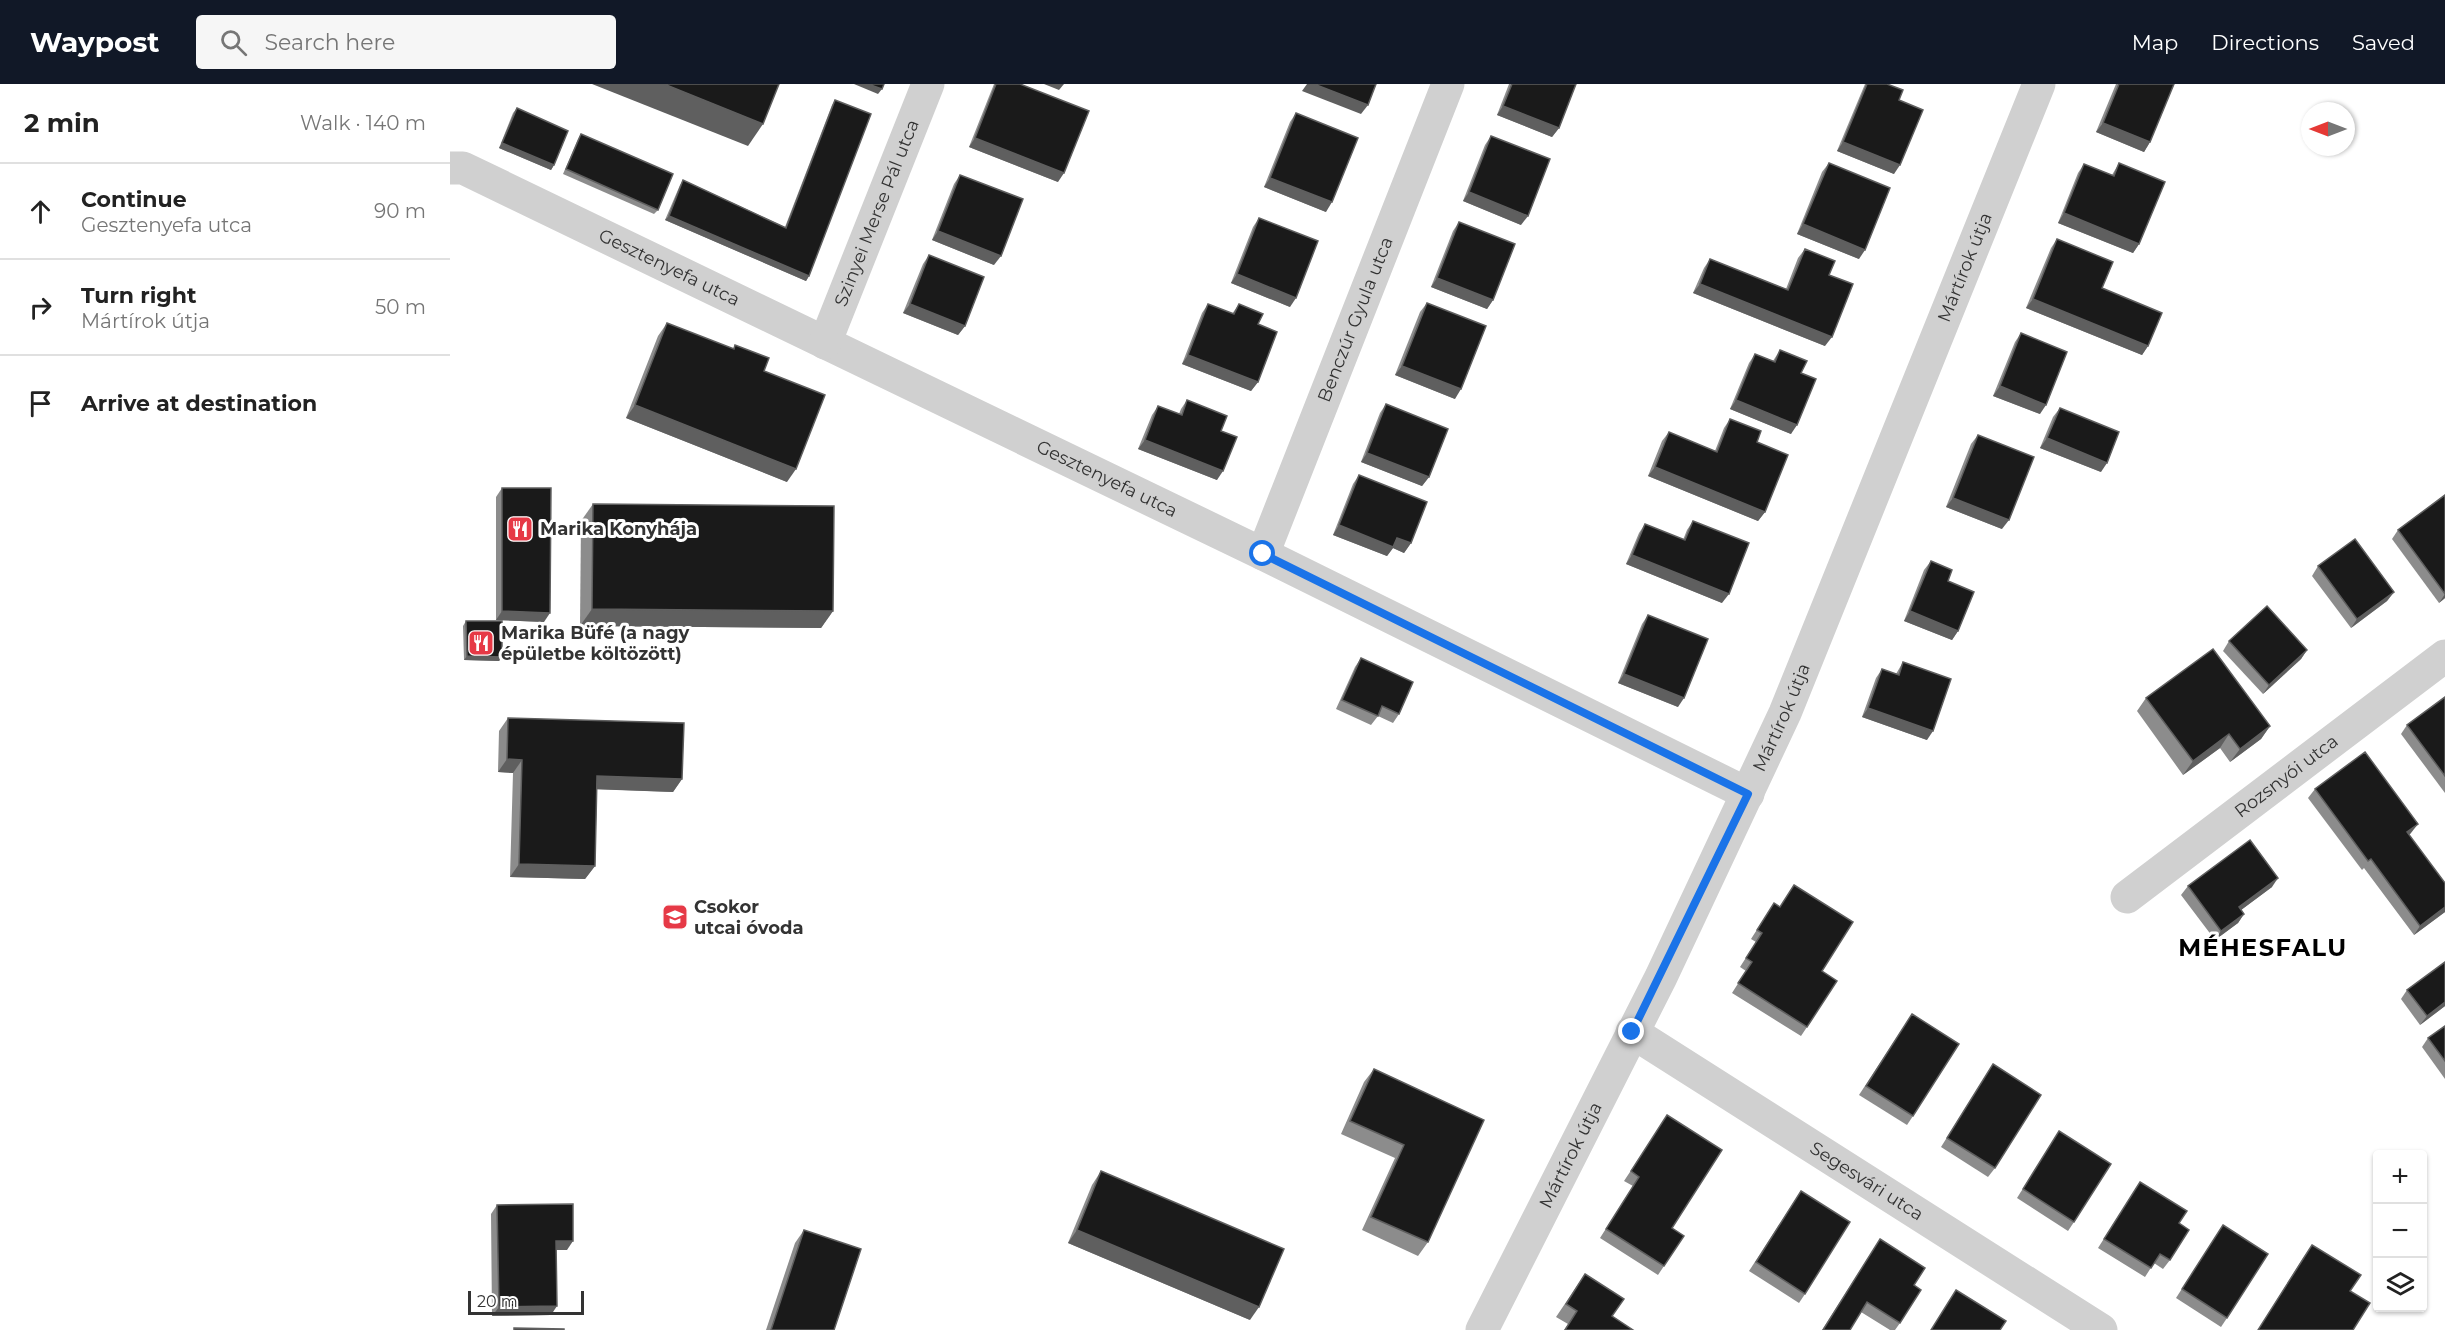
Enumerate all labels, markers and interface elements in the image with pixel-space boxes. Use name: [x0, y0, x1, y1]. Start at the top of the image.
search box: [196, 15, 616, 69]
text: Waypost: [30, 25, 160, 59]
icon: search: [217, 26, 250, 59]
text: Search here: [265, 29, 395, 56]
text: Map: [2132, 30, 2178, 55]
text: Directions: [2211, 30, 2319, 55]
text: Saved: [2352, 30, 2415, 55]
north arrow: [2301, 102, 2355, 156]
text: 2 min: [24, 107, 100, 139]
text: Walk · 140 m: [300, 111, 426, 135]
street label: Szinyei Merse Pál utca: [830, 116, 924, 310]
text: Continue: [81, 186, 187, 213]
icon: ahead: [24, 195, 57, 228]
text: 90 m: [374, 199, 426, 223]
street label: Mártírok útja: [1933, 209, 1997, 325]
text: Gesztenyefa utca: [81, 213, 252, 237]
street label: Gesztenyefa utca: [595, 224, 743, 311]
street label: Benczúr Gyula utca: [1313, 234, 1398, 405]
text: Turn right: [81, 282, 196, 309]
icon: right: [24, 291, 57, 324]
text: 50 m: [375, 295, 426, 319]
text: Mártírok útja: [81, 309, 210, 333]
icon: arrive: [24, 387, 57, 420]
text: Arrive at destination: [81, 390, 317, 417]
street label: Gesztenyefa utca: [1033, 435, 1181, 522]
restaurant icon: Marika Konyhája: [505, 514, 535, 544]
place label: Marika Konyhája: [540, 518, 697, 540]
route start: [1249, 540, 1275, 566]
place label: Marika Büfé (a nagy épületbe költözött): [501, 622, 689, 665]
restaurant icon: Marika Büfé (a nagy épületbe költözött): [466, 628, 496, 658]
street label: Mártírok útja: [1748, 660, 1815, 775]
street label: Rozsnyói utca: [2230, 730, 2343, 822]
place label: Csokor utcai óvoda: [694, 896, 804, 939]
school or university icon: Csokor utcai óvoda: [660, 902, 690, 932]
district label: MÉHESFALU: [2178, 933, 2348, 962]
route end: [1618, 1018, 1644, 1044]
street label: Mártírok útja: [1535, 1098, 1607, 1212]
street label: Segesvári utca: [1806, 1137, 1928, 1225]
map controls: [2373, 1150, 2427, 1312]
button: +: [2373, 1150, 2427, 1204]
button: −: [2373, 1204, 2427, 1258]
button: layers: [2373, 1258, 2427, 1312]
scale bar: [468, 1288, 584, 1316]
text: 20 m: [477, 1292, 518, 1311]

